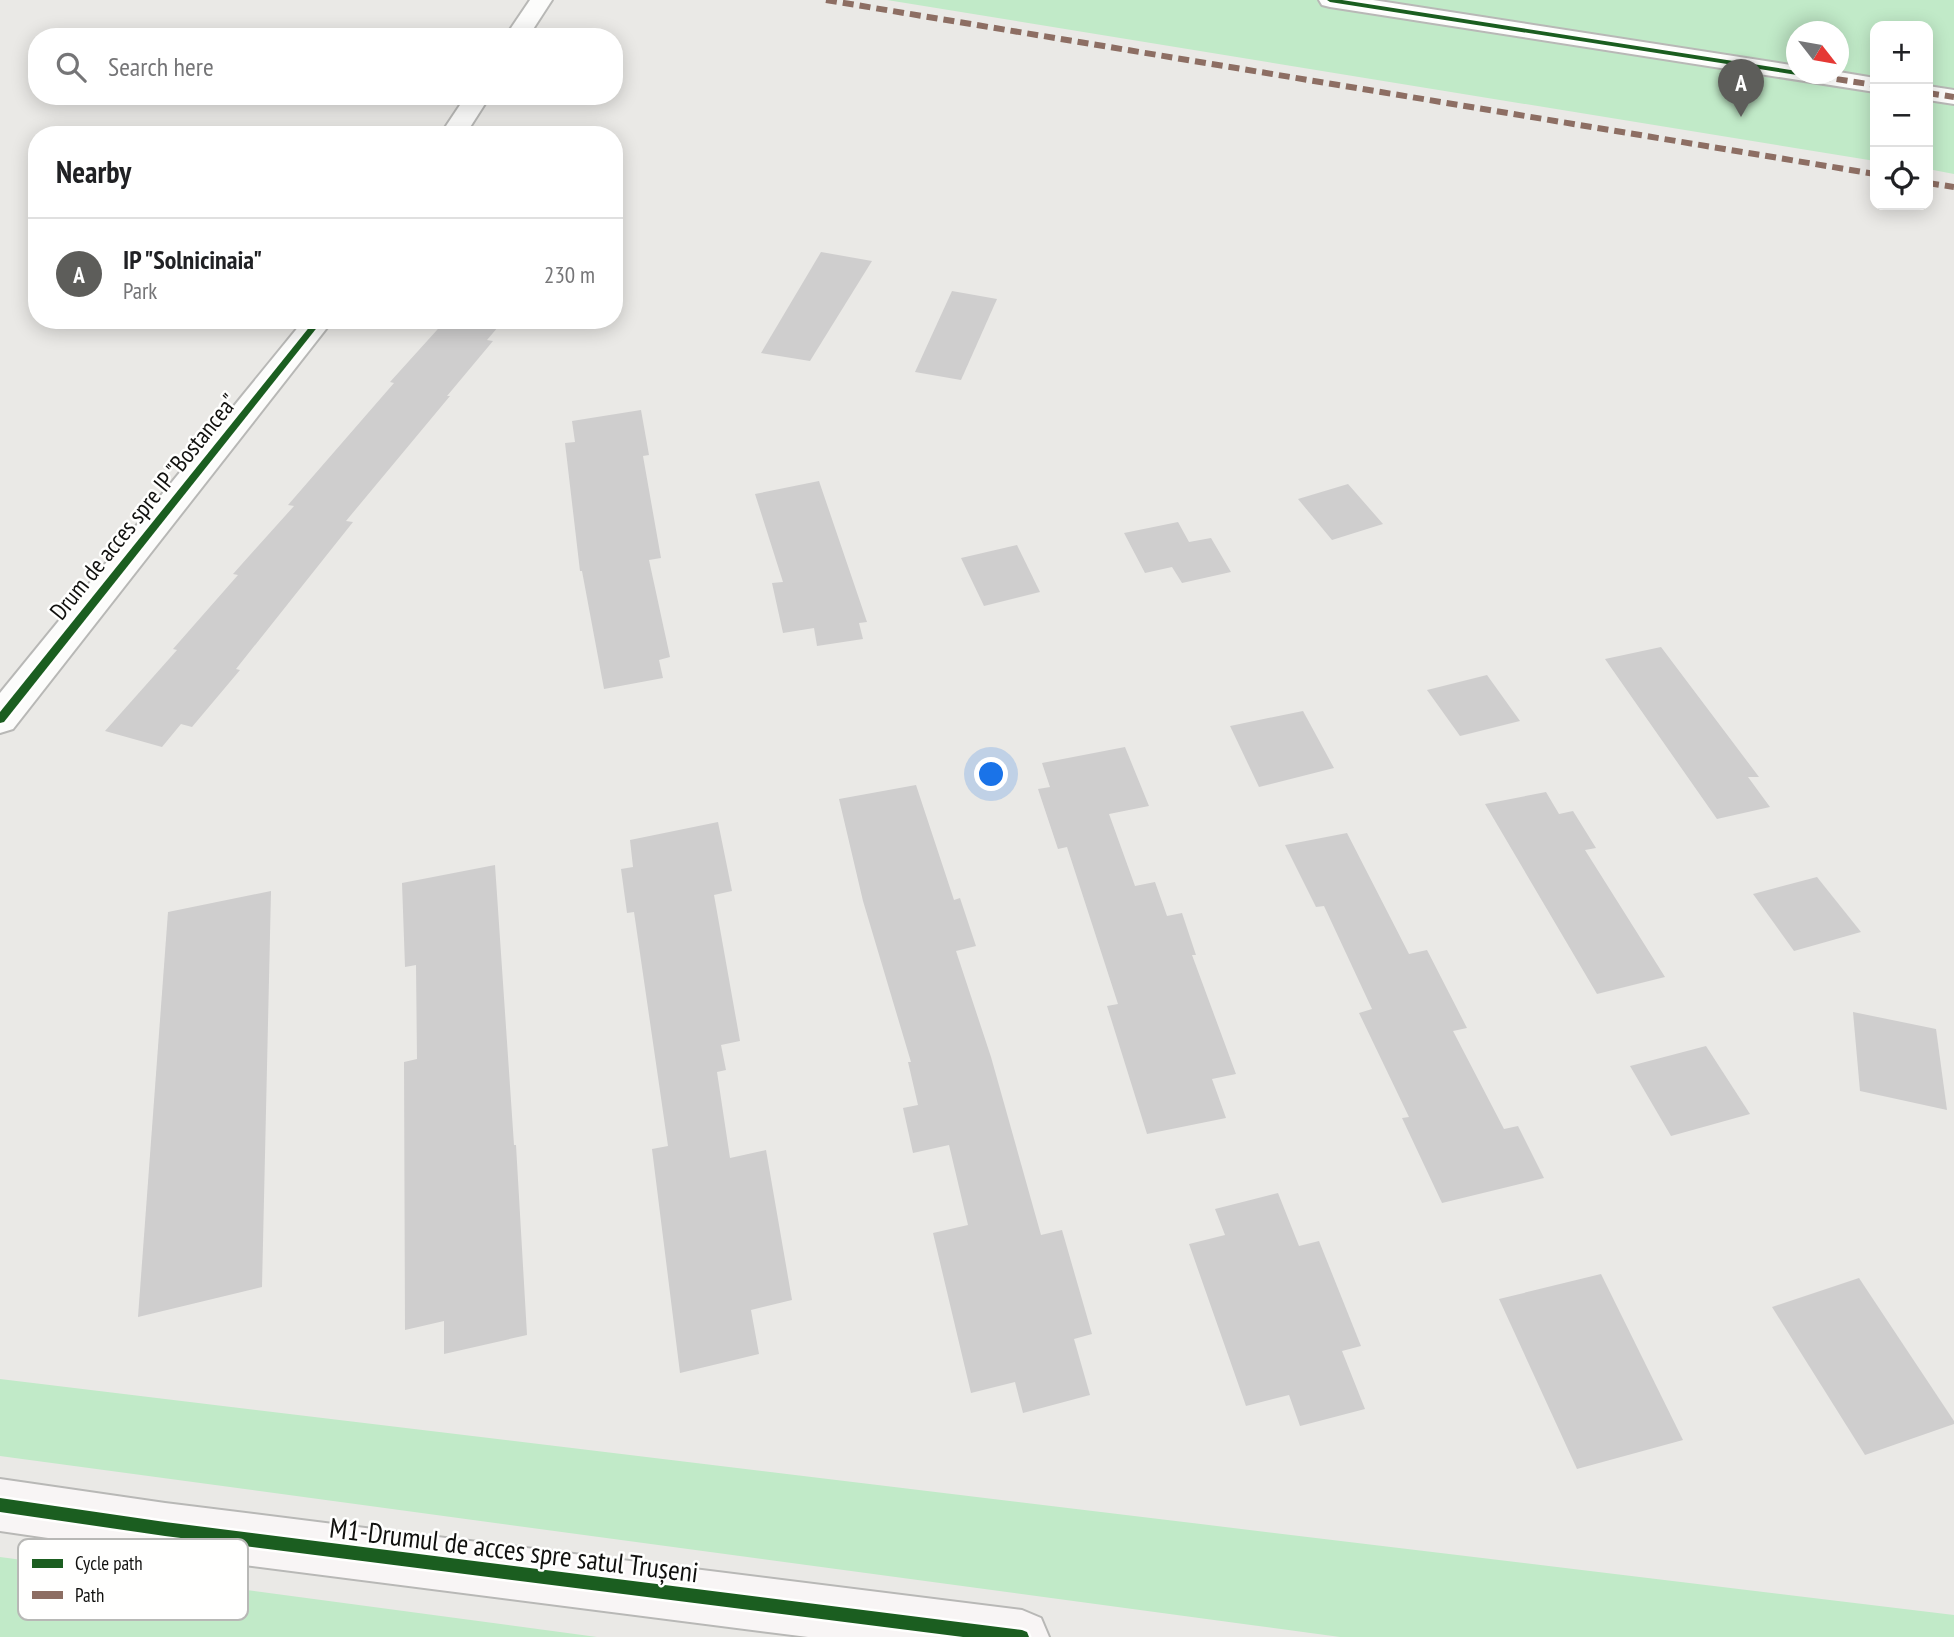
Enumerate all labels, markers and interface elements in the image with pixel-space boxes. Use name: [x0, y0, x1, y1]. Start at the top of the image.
north arrow: [1786, 21, 1849, 84]
map controls: [1870, 21, 1933, 210]
button: +: [1870, 21, 1933, 84]
search box: [28, 28, 623, 105]
icon: search: [52, 48, 90, 86]
text: Search here: [108, 50, 214, 83]
pin: A: [1718, 59, 1764, 117]
button: −: [1870, 84, 1933, 147]
button: locate: [1870, 147, 1933, 210]
text: Nearby: [56, 152, 131, 191]
text: IP "Solnicinaia": [123, 243, 262, 276]
text: A: [73, 260, 85, 289]
text: 230 m: [544, 260, 595, 289]
text: Park: [123, 276, 157, 305]
street label: Drum de acces spre IP "Bostancea": [43, 387, 244, 626]
your location: [974, 757, 1008, 791]
street label: M1-Drumul de acces spre satul Trușeni: [328, 1509, 701, 1590]
legend: [18, 1539, 248, 1620]
text: Cycle path: [75, 1551, 143, 1575]
text: Path: [75, 1583, 104, 1607]

